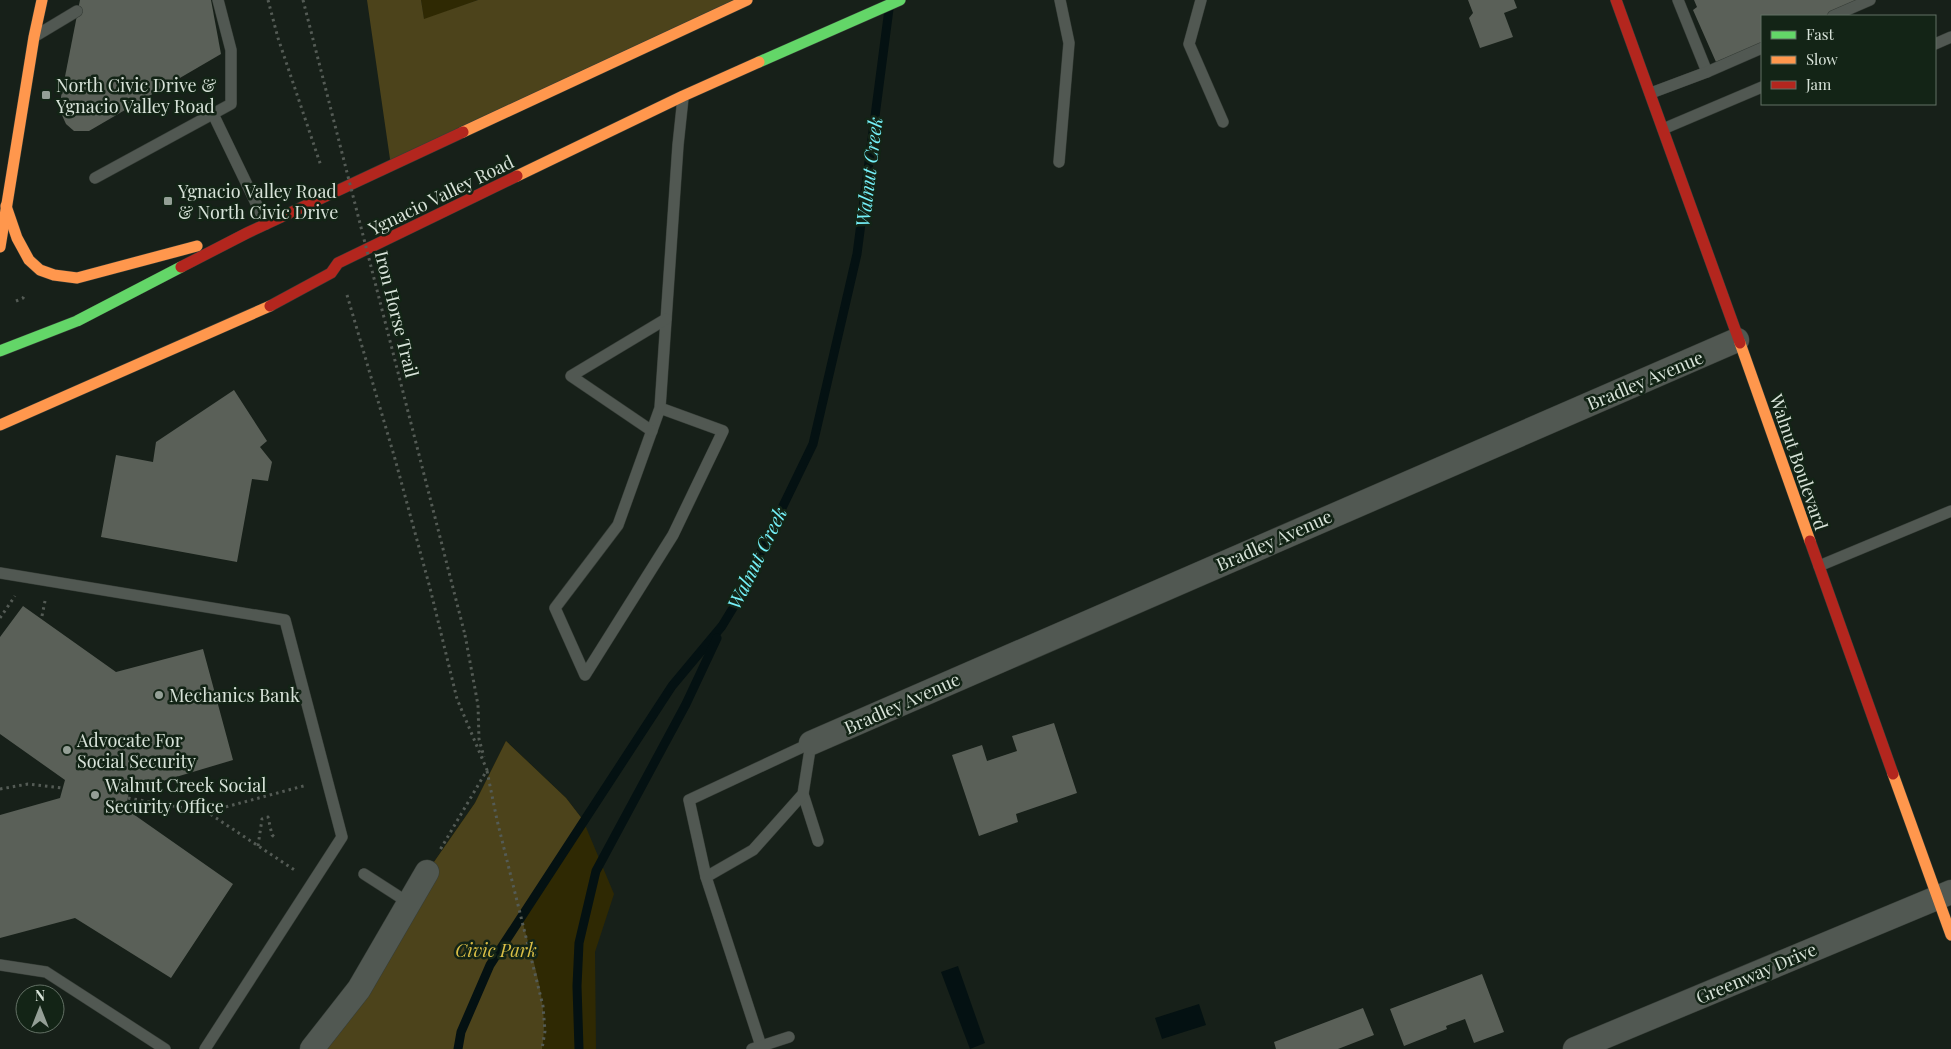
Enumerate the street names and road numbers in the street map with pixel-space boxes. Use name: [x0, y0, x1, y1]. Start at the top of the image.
street label: Ygnacio Valley Road: [363, 149, 518, 241]
street label: Iron Horse Trail: [370, 248, 424, 380]
street label: Bradley Avenue: [1583, 345, 1707, 415]
street label: Walnut Boulevard: [1764, 390, 1834, 534]
street label: Bradley Avenue: [1212, 504, 1336, 576]
street label: Bradley Avenue: [840, 667, 964, 739]
street label: Greenway Drive: [1692, 937, 1820, 1009]

